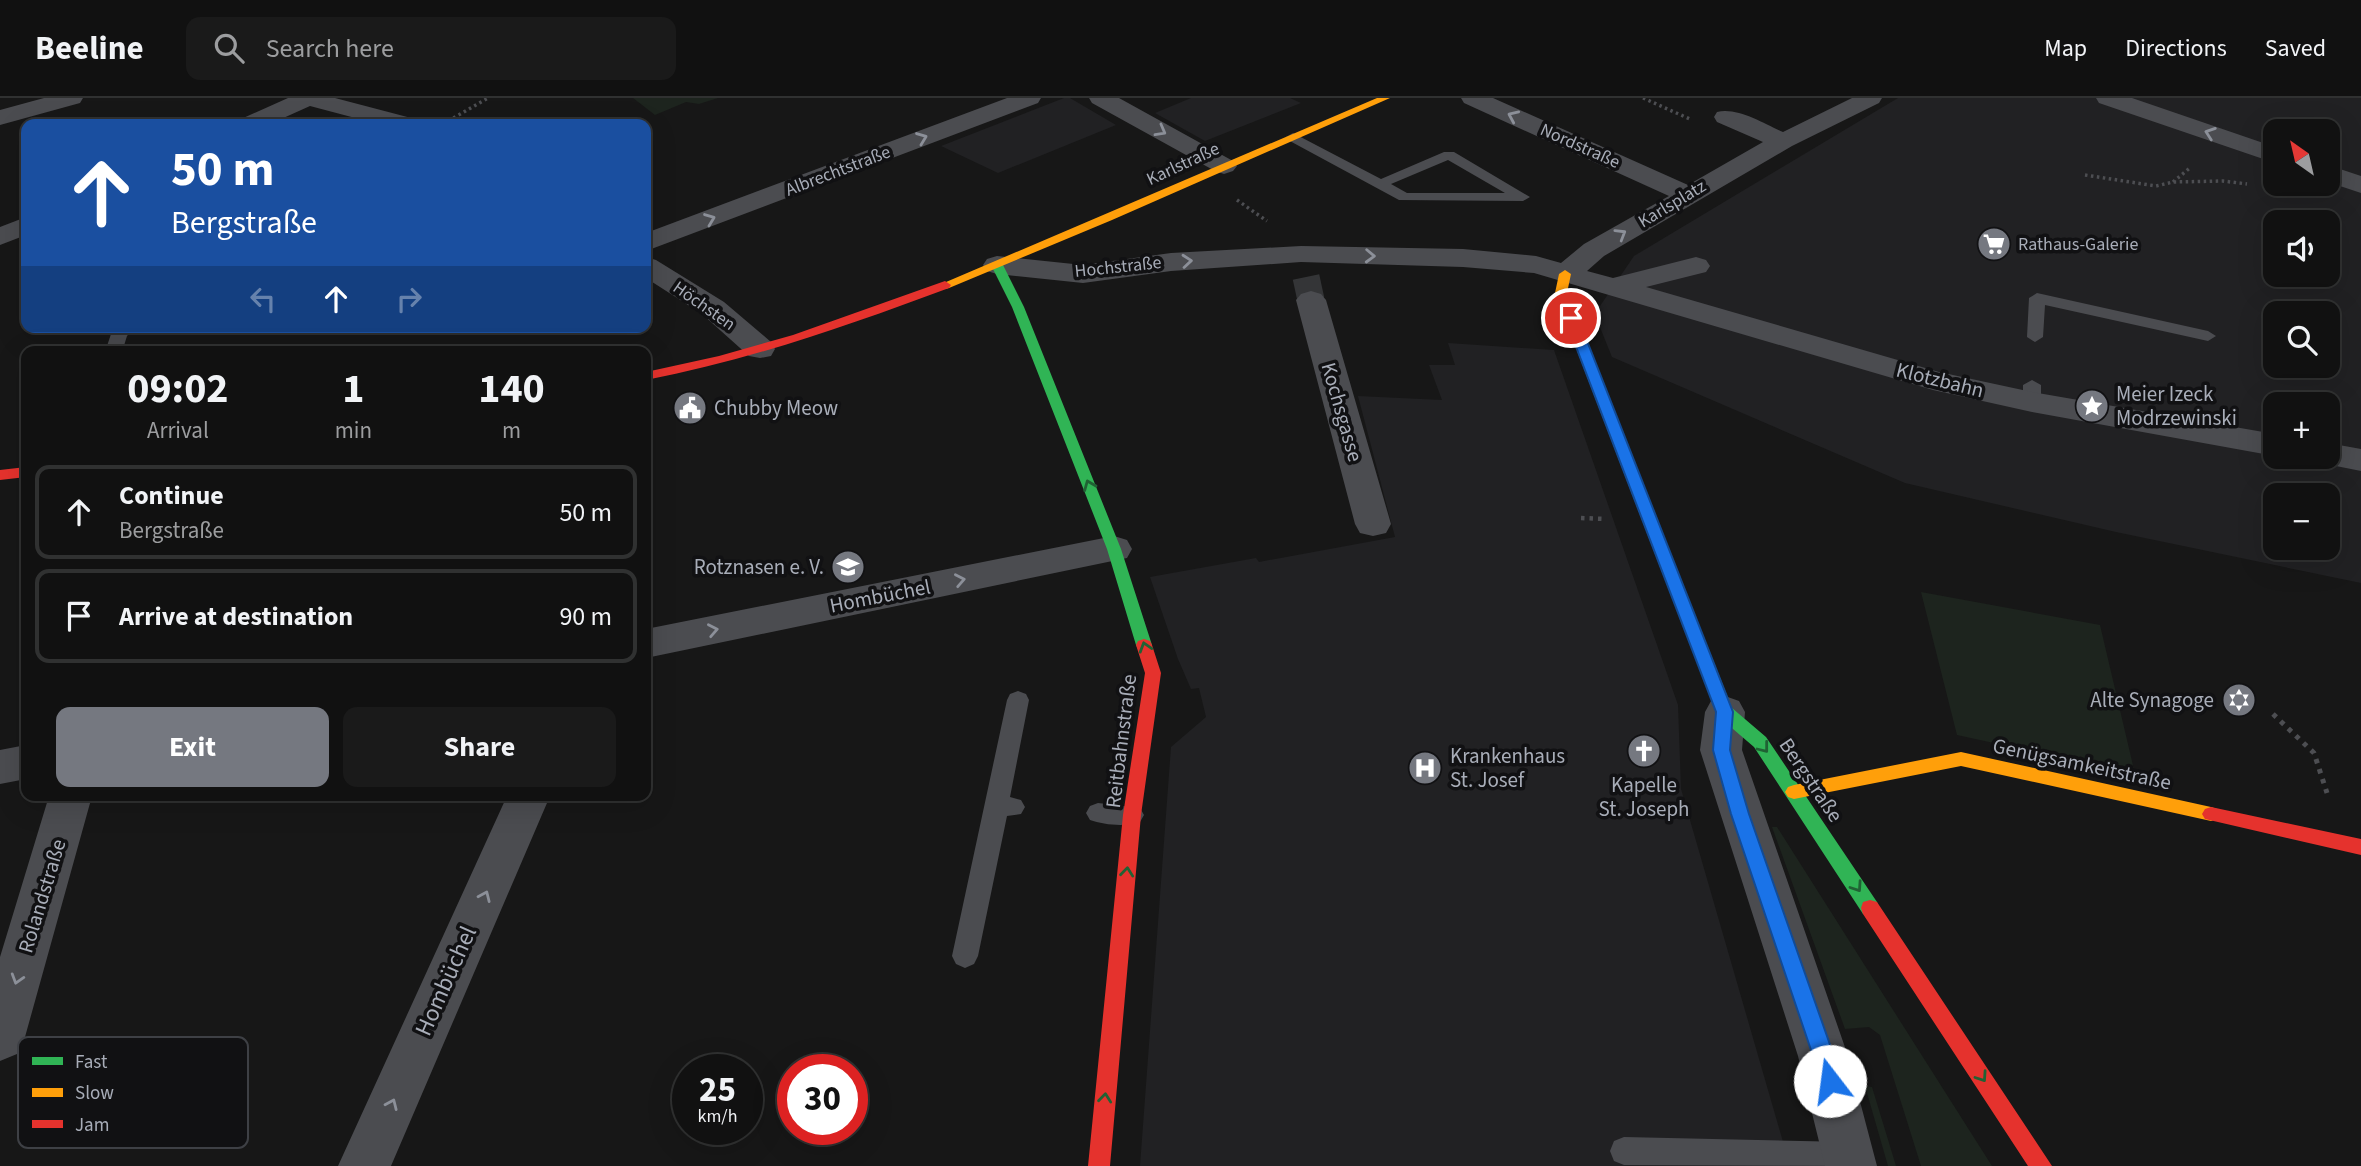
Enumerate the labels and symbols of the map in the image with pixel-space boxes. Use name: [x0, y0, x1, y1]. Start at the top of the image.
one-way arrow: [1508, 110, 1520, 124]
street label: Nordstraße: [1536, 117, 1624, 175]
north arrow: [2263, 119, 2340, 196]
one-way arrow: [1154, 123, 1166, 136]
one-way arrow: [2205, 127, 2217, 141]
one-way arrow: [916, 133, 928, 147]
street label: Karlstraße: [1142, 136, 1224, 192]
street label: Albrechtstraße: [782, 139, 894, 203]
street label: Karlsplatz: [1633, 174, 1711, 234]
one-way arrow: [703, 213, 715, 227]
supermarket icon: Rathaus-Galerie: [1975, 225, 2013, 263]
one-way arrow: [1613, 230, 1626, 243]
place label: Rathaus-Galerie: [2018, 232, 2138, 257]
one-way arrow: [1364, 248, 1375, 263]
street label: Hochstraße: [1073, 250, 1163, 284]
one-way arrow: [1182, 254, 1193, 269]
street label: Höchsten: [668, 275, 740, 337]
pin: [1541, 288, 1601, 348]
street label: Klotzbahn: [1893, 355, 1987, 405]
street label: Kochsgasse: [1314, 359, 1370, 465]
place label: Meier Izeck Modrzewinski: [2116, 379, 2237, 433]
place icon: Meier Izeck Modrzewinski: [2073, 387, 2111, 425]
public building icon: Chubby Meow: [671, 389, 709, 427]
place label: Chubby Meow: [714, 393, 838, 423]
one-way arrow: [1084, 480, 1098, 492]
school or university icon: Rotznasen e. V.: [829, 548, 867, 586]
place label: Rotznasen e. V.: [694, 552, 824, 582]
street label: Hombüchel: [827, 572, 933, 620]
one-way arrow: [954, 574, 966, 589]
one-way arrow: [707, 624, 719, 639]
one-way arrow: [1139, 641, 1153, 654]
street label: Reitbahnstraße: [1098, 672, 1144, 810]
synagogue icon: Alte Synagoge: [2220, 681, 2258, 719]
place label: Alte Synagoge: [2090, 685, 2214, 715]
street label: Genügsamkeitstraße: [1990, 730, 2174, 798]
church icon: Kapelle St. Joseph: [1625, 732, 1663, 770]
street label: Bergstraße: [1772, 732, 1850, 828]
place label: Krankenhaus St. Josef: [1450, 741, 1565, 795]
one-way arrow: [1755, 741, 1768, 753]
hospital icon: Krankenhaus St. Josef: [1406, 749, 1444, 787]
place label: Kapelle St. Joseph: [1598, 770, 1690, 824]
street label: Rolandstraße: [10, 835, 74, 957]
one-way arrow: [1119, 866, 1134, 877]
one-way arrow: [1848, 879, 1861, 892]
one-way arrow: [477, 891, 491, 903]
street label: Hombüchel: [406, 920, 486, 1042]
one-way arrow: [11, 973, 25, 985]
legend: [18, 1037, 248, 1148]
position arrow: [1793, 1044, 1867, 1118]
text: Fast: [75, 1049, 108, 1076]
speed limit sign: 30: [777, 1054, 868, 1145]
one-way arrow: [1974, 1069, 1986, 1082]
text: Slow: [75, 1080, 114, 1107]
one-way arrow: [1097, 1092, 1112, 1103]
one-way arrow: [383, 1099, 397, 1111]
text: Jam: [75, 1112, 109, 1139]

